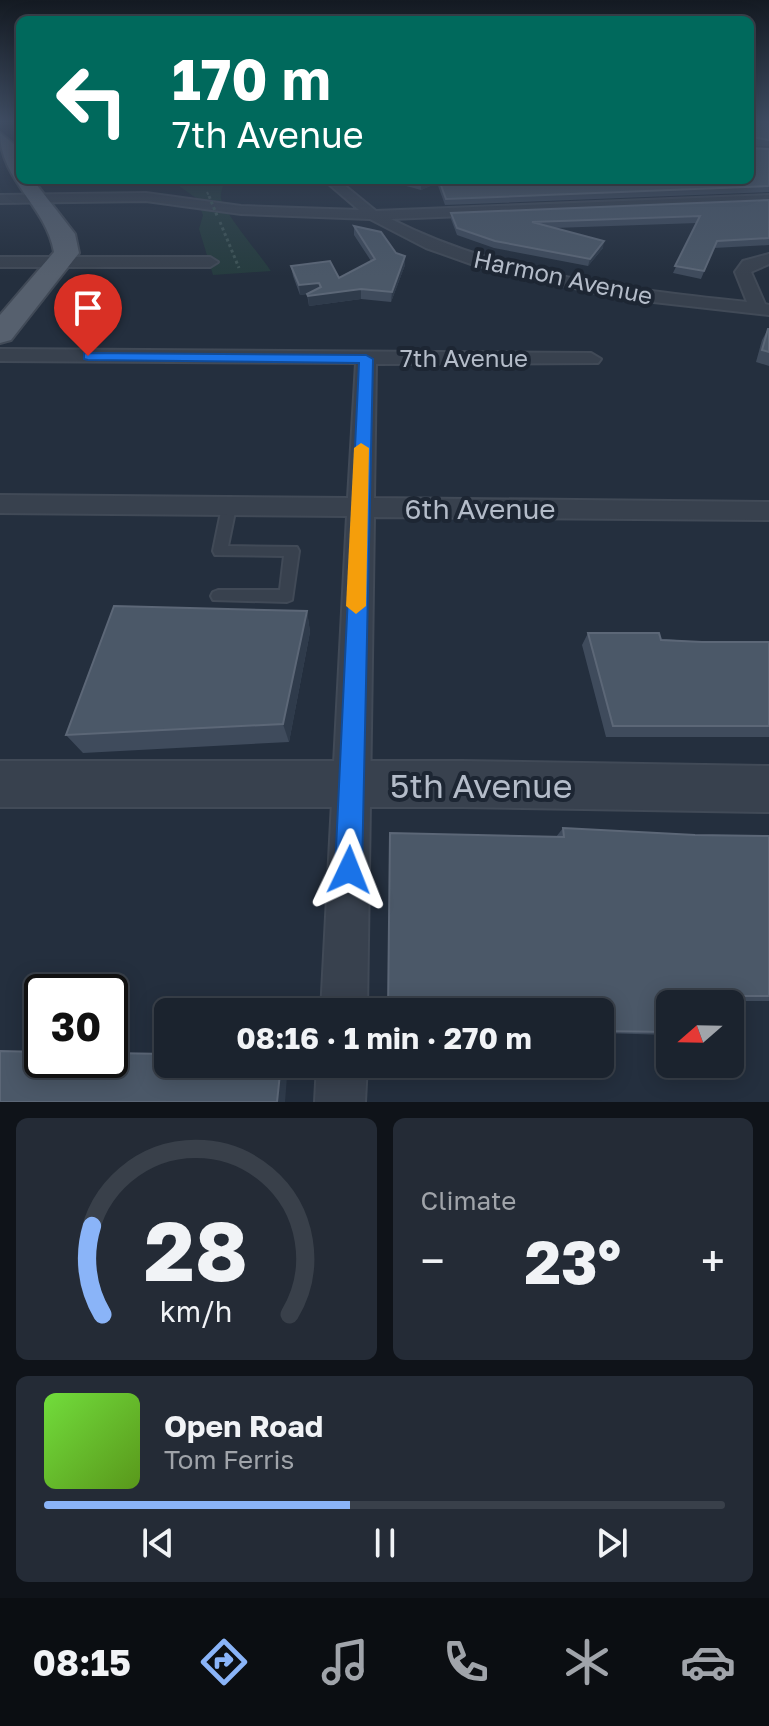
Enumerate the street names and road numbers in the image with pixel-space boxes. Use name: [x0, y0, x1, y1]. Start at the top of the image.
street label: Harmon Avenue: [471, 243, 655, 310]
street label: 7th Avenue: [400, 343, 528, 372]
street label: 6th Avenue: [404, 492, 556, 525]
street label: 5th Avenue: [390, 765, 572, 805]

